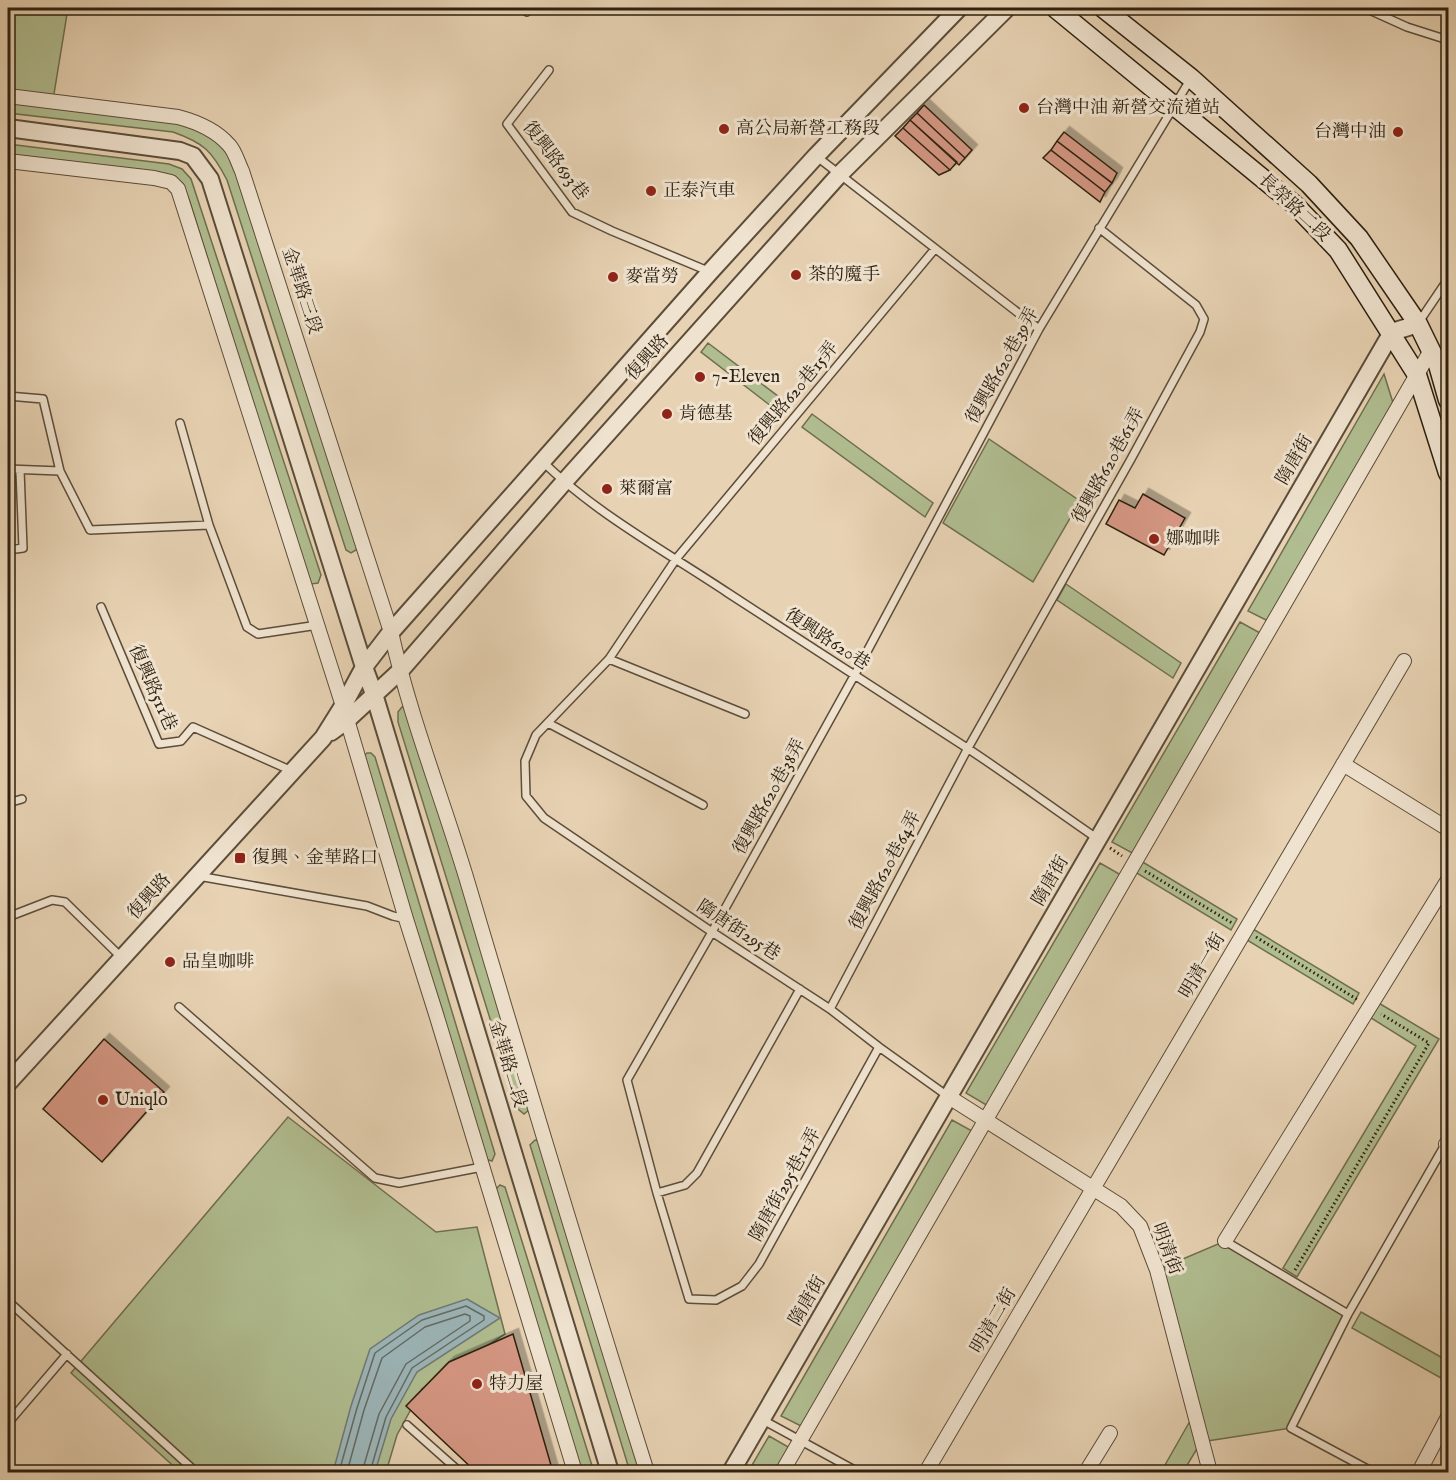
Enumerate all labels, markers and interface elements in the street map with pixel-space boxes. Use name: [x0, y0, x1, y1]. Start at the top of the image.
place label: 台灣中油 新營交流道站: [1036, 97, 1220, 120]
marker: 台灣中油 新營交流道站: [1017, 101, 1031, 115]
street label: 復興路693巷: [517, 117, 593, 205]
place label: 高公局新營工務段: [736, 118, 880, 141]
place label: 台灣中油: [1314, 121, 1386, 144]
marker: 高公局新營工務段: [717, 122, 731, 136]
marker: 台灣中油: [1391, 125, 1405, 139]
street label: 長榮路二段: [1253, 169, 1335, 247]
place label: 正泰汽車: [663, 180, 735, 203]
marker: 正泰汽車: [644, 184, 658, 198]
street label: 金華路三段: [276, 245, 326, 337]
place label: 茶的魔手: [808, 264, 880, 287]
place label: 麥當勞: [625, 266, 679, 289]
marker: 茶的魔手: [789, 268, 803, 282]
marker: 麥當勞: [606, 270, 620, 284]
street label: 復興路620巷39弄: [962, 304, 1044, 428]
street label: 復興路: [621, 330, 675, 386]
street label: 復興路620巷15弄: [744, 338, 844, 450]
place label: 7-Eleven: [712, 366, 781, 389]
marker: 7-Eleven: [693, 370, 707, 384]
place label: 肯德基: [679, 403, 733, 426]
street label: 復興路620巷61弄: [1068, 404, 1150, 528]
marker: 肯德基: [660, 407, 674, 421]
street label: 隋唐街: [1272, 431, 1318, 489]
place label: 萊爾富: [619, 478, 673, 501]
marker: 萊爾富: [600, 482, 614, 496]
place label: 娜咖啡: [1166, 528, 1220, 551]
marker: 娜咖啡: [1147, 532, 1161, 546]
street label: 復興路620巷: [780, 604, 874, 676]
street label: 復興路511巷: [123, 641, 181, 735]
street label: 復興路620巷38弄: [729, 735, 811, 859]
street label: 復興路620巷64弄: [845, 808, 927, 934]
place label: 復興、金華路口: [252, 847, 378, 870]
marker: 復興、金華路口: [233, 851, 247, 865]
street label: 隋唐街: [1028, 852, 1074, 910]
street label: 復興路: [123, 869, 177, 925]
street label: 隋唐街295巷: [692, 896, 784, 966]
street label: 明清一街: [1175, 929, 1231, 1003]
place label: 品皇咖啡: [182, 951, 254, 974]
marker: 品皇咖啡: [163, 955, 177, 969]
street label: 金華路二段: [483, 1018, 531, 1110]
place label: Uniqlo: [115, 1089, 168, 1112]
marker: Uniqlo: [96, 1093, 110, 1107]
street label: 隋唐街295巷11弄: [745, 1124, 827, 1246]
street label: 明清街: [1146, 1220, 1186, 1278]
street label: 隋唐街: [785, 1272, 831, 1330]
street label: 明清二街: [966, 1284, 1022, 1358]
place label: 特力屋: [489, 1373, 543, 1396]
marker: 特力屋: [470, 1377, 484, 1391]

